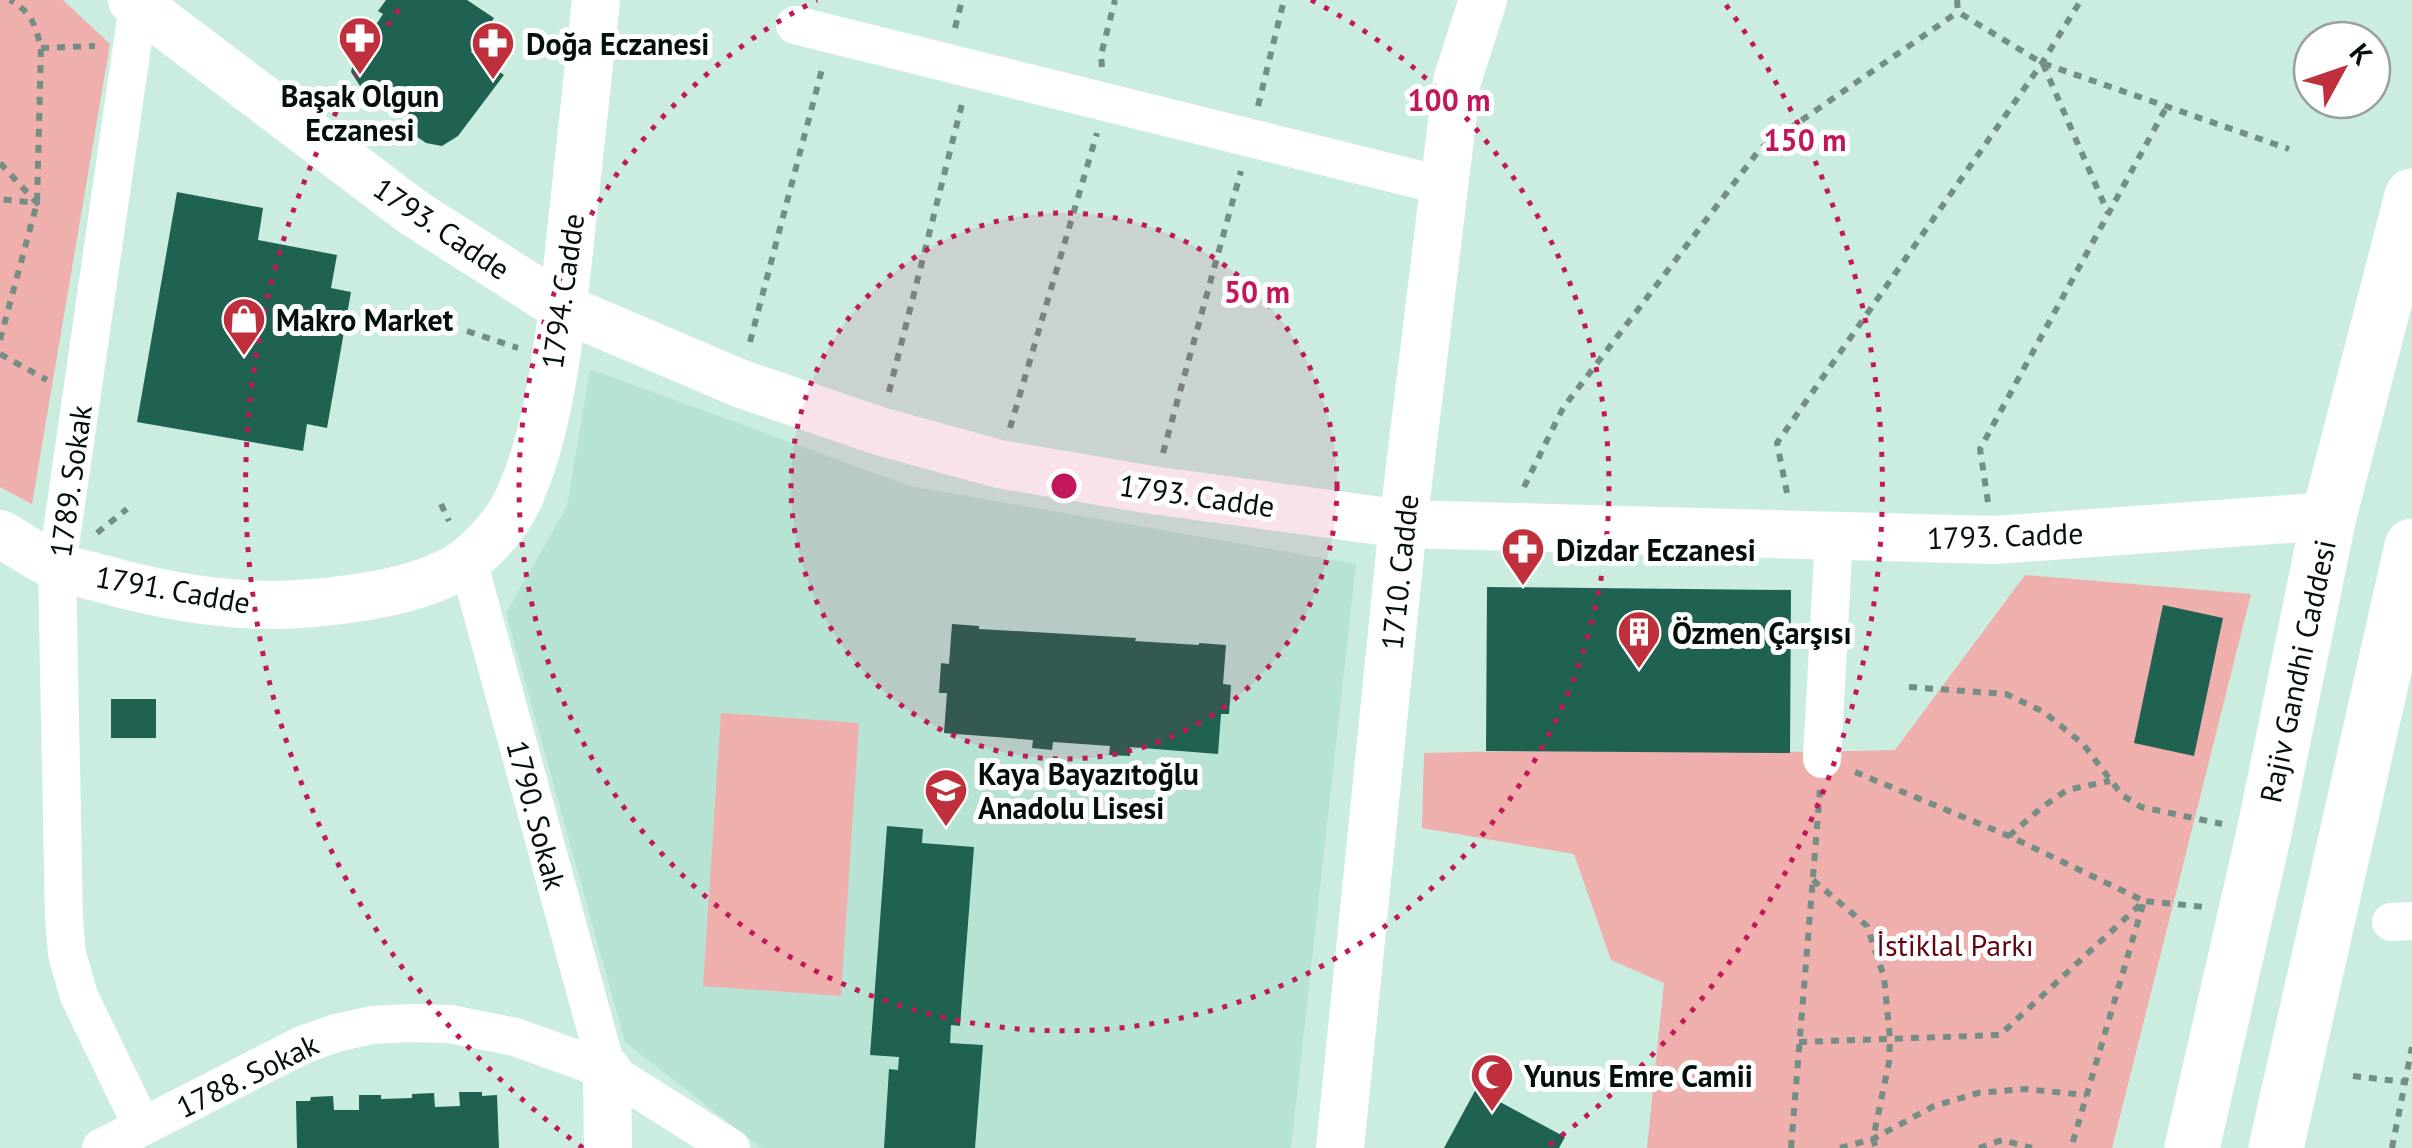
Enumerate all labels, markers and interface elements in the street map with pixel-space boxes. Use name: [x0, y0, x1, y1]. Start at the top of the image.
pharmacy icon: Başak Olgun Eczanesi: [337, 15, 383, 76]
pharmacy icon: Doğa Eczanesi: [470, 20, 516, 81]
north arrow: [2292, 20, 2392, 120]
place label: Doğa Eczanesi: [526, 24, 709, 63]
text: K: [2342, 35, 2382, 73]
place label: Başak Olgun Eczanesi: [281, 76, 439, 149]
text: 100 m: [1408, 80, 1490, 119]
text: 150 m: [1764, 120, 1846, 159]
street label: 1793. Cadde: [366, 168, 518, 288]
street label: 1794. Cadde: [532, 211, 592, 371]
text: 50 m: [1224, 272, 1290, 311]
shop icon: Makro Market: [221, 296, 267, 357]
place label: Makro Market: [276, 300, 454, 339]
street label: 1789. Sokak: [40, 402, 100, 560]
street label: 1793. Cadde: [1117, 465, 1277, 525]
centre of rings: [1046, 468, 1082, 504]
street label: 1710. Cadde: [1371, 492, 1427, 652]
street label: 1793. Cadde: [1926, 513, 2084, 557]
pharmacy icon: Dizdar Eczanesi: [1500, 526, 1546, 587]
place label: Dizdar Eczanesi: [1556, 530, 1756, 569]
street label: Rajiv Gandhi Caddesi: [2250, 536, 2344, 806]
street label: 1791. Cadde: [93, 556, 253, 622]
building icon: Özmen Çarşısı: [1616, 609, 1662, 670]
place label: Özmen Çarşısı: [1672, 613, 1852, 652]
street label: 1790. Sokak: [498, 736, 576, 895]
place label: Kaya Bayazıtoğlu Anadolu Lisesi: [978, 754, 1199, 827]
school or university icon: Kaya Bayazıtoğlu Anadolu Lisesi: [923, 767, 969, 828]
park label: İstiklal Parkı: [1876, 925, 2034, 964]
street label: 1788. Sokak: [170, 1024, 325, 1126]
mosque icon: Yunus Emre Camii: [1469, 1052, 1515, 1113]
place label: Yunus Emre Camii: [1523, 1056, 1753, 1095]

